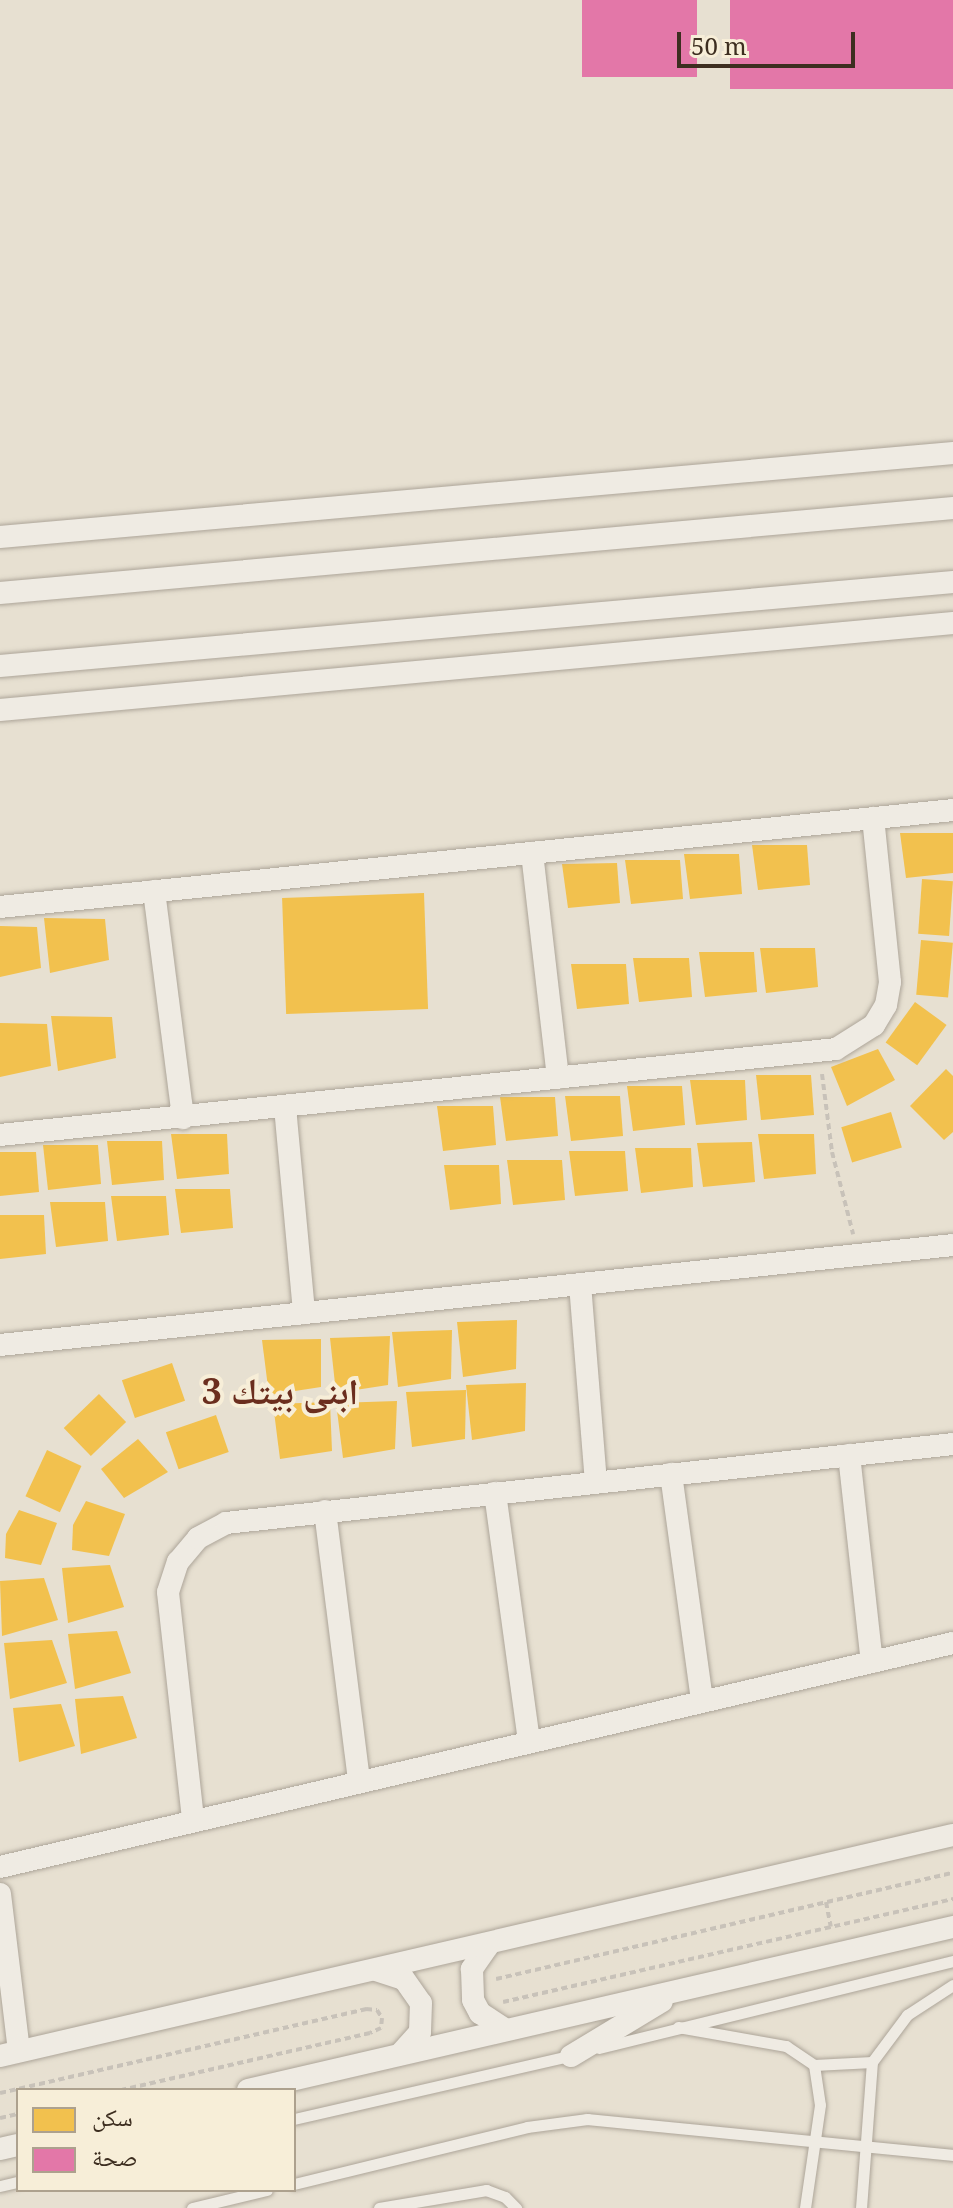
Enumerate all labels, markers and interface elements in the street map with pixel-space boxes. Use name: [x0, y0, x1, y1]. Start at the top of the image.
scale bar: [681, 16, 859, 66]
text: 50 m: [691, 29, 747, 62]
district label: ابنى بيتك 3: [201, 1369, 359, 1413]
legend: [16, 2088, 296, 2192]
text: سكن: [92, 2100, 133, 2133]
text: صحة: [92, 2140, 138, 2173]

